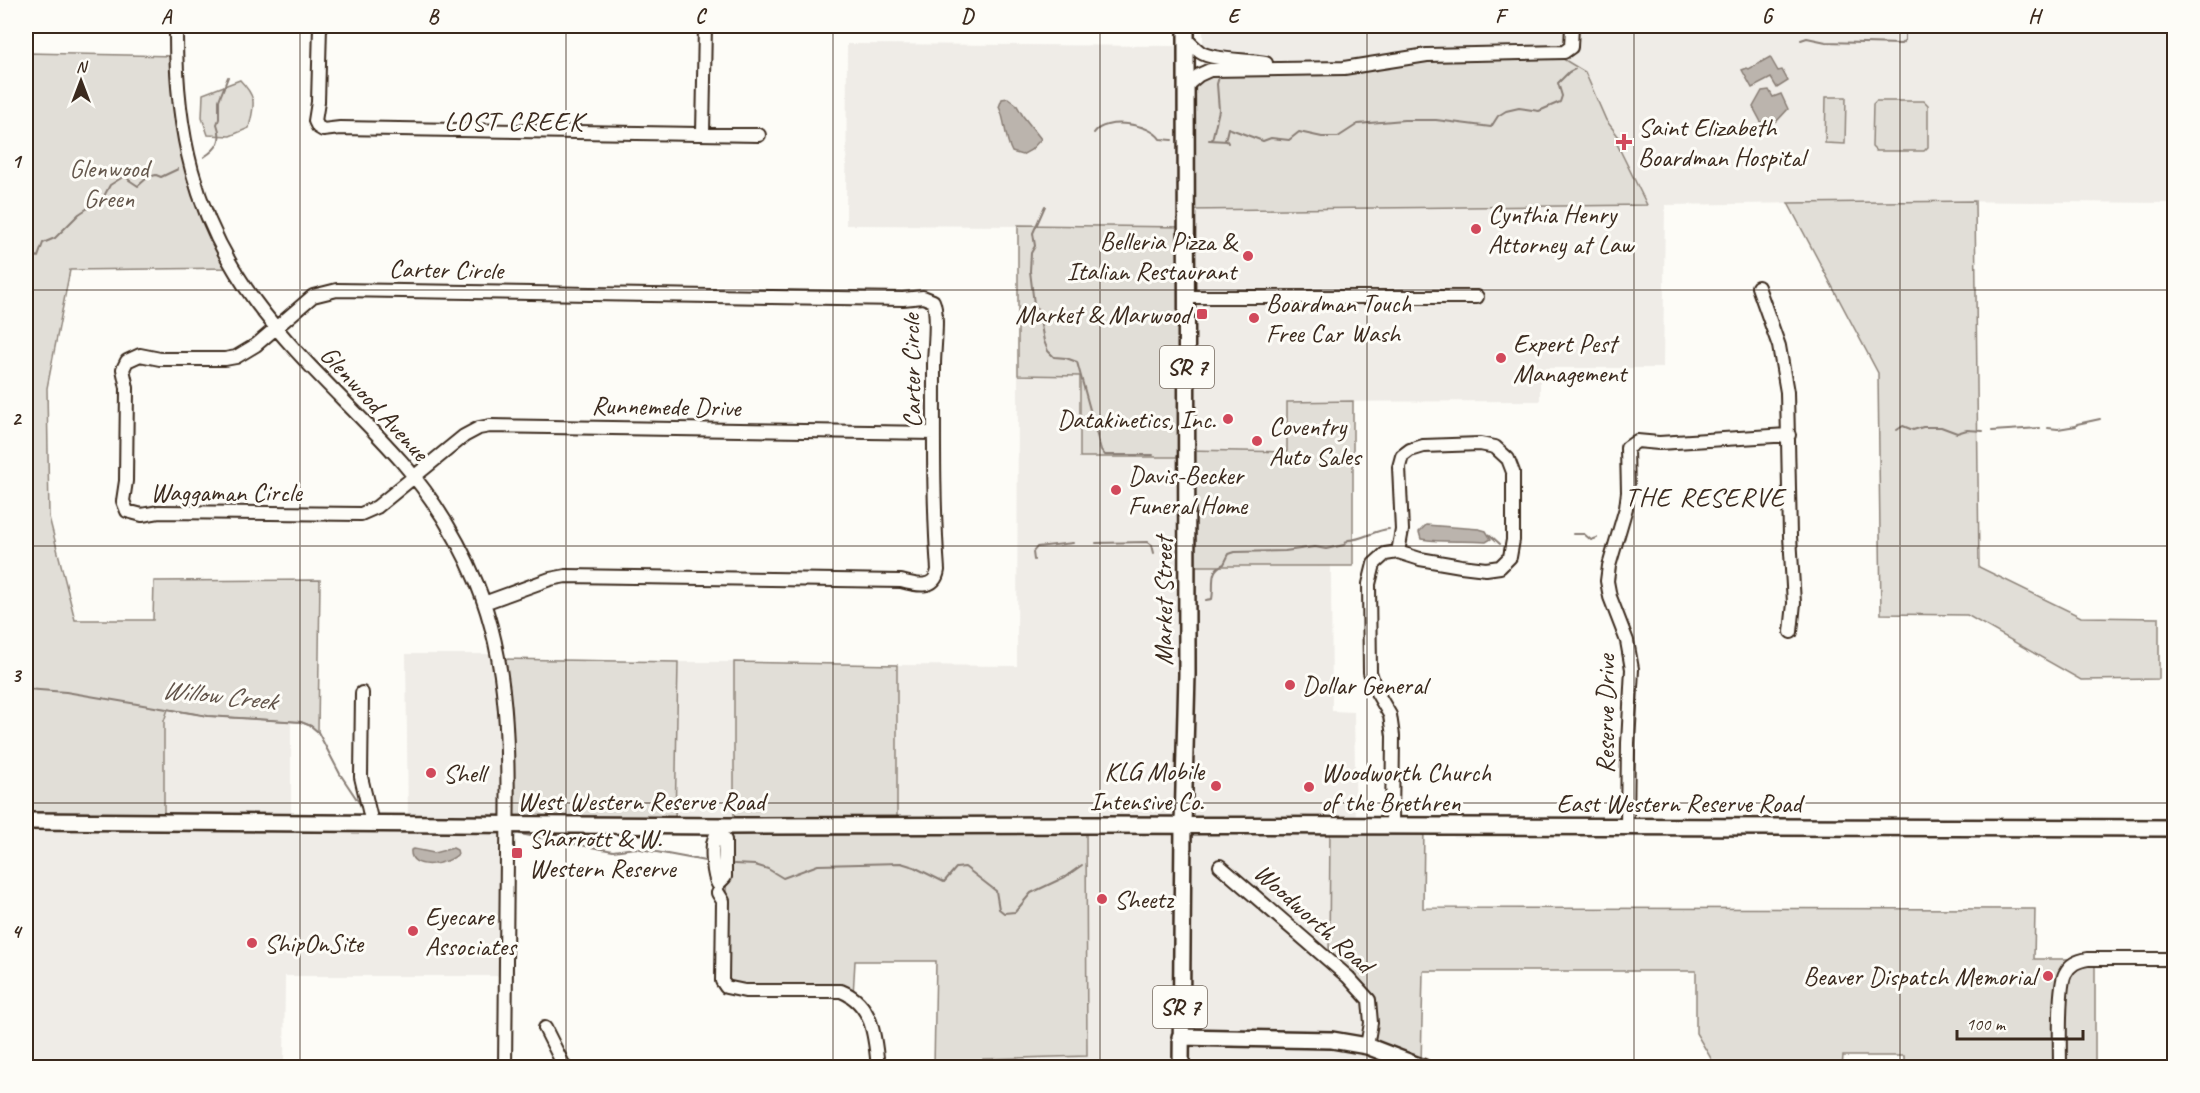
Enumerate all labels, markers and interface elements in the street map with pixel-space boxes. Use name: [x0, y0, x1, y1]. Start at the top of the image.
text: A: [161, 4, 173, 29]
text: B: [428, 4, 440, 29]
text: C: [695, 4, 707, 29]
text: D: [961, 4, 975, 29]
text: E: [1228, 4, 1242, 29]
text: F: [1495, 4, 1509, 29]
text: G: [1762, 4, 1775, 29]
text: H: [2028, 4, 2043, 29]
north arrow: [51, 51, 111, 111]
text: N: [76, 57, 89, 77]
district label: LOST CREEK: [444, 104, 588, 138]
place label: Saint Elizabeth Boardman Hospital: [1638, 111, 1810, 174]
marker: Saint Elizabeth Boardman Hospital: [1615, 133, 1633, 151]
text: 1: [12, 149, 23, 174]
park label: Glenwood Green: [69, 152, 153, 215]
place label: Cynthia Henry Attorney at Law: [1488, 198, 1636, 261]
marker: Cynthia Henry Attorney at Law: [1469, 222, 1483, 236]
place label: Belleria Pizza & Italian Restaurant: [1067, 225, 1239, 288]
marker: Belleria Pizza & Italian Restaurant: [1241, 249, 1255, 263]
street label: Carter Circle: [389, 252, 506, 287]
place label: Boardman Touch Free Car Wash: [1266, 287, 1412, 350]
place label: Market & Marwood: [1015, 298, 1194, 331]
marker: Market & Marwood: [1195, 307, 1209, 321]
street label: Carter Circle: [894, 311, 929, 428]
marker: Boardman Touch Free Car Wash: [1247, 311, 1261, 325]
place label: Expert Pest Management: [1513, 327, 1629, 390]
street label: Glenwood Avenue: [313, 339, 437, 469]
road number: SR 7: [1160, 346, 1214, 388]
marker: Expert Pest Management: [1494, 351, 1508, 365]
street label: Runnemede Drive: [591, 389, 742, 424]
place label: Datakinetics, Inc.: [1057, 403, 1217, 436]
text: 2: [12, 406, 23, 431]
place label: Coventry Auto Sales: [1269, 410, 1363, 473]
marker: Datakinetics, Inc.: [1221, 412, 1235, 426]
marker: Coventry Auto Sales: [1250, 434, 1264, 448]
place label: Davis-Becker Funeral Home: [1128, 459, 1248, 522]
street label: Waggaman Circle: [150, 476, 303, 509]
district label: THE RESERVE: [1625, 480, 1787, 514]
marker: Davis-Becker Funeral Home: [1109, 483, 1123, 497]
street label: Market Street: [1147, 533, 1180, 665]
street label: Reserve Drive: [1589, 653, 1622, 773]
text: 3: [12, 663, 23, 688]
place label: Dollar General: [1302, 669, 1431, 702]
water label: Willow Creek: [160, 672, 282, 718]
marker: Dollar General: [1283, 678, 1297, 692]
place label: KLG Mobile Intensive Co.: [1090, 755, 1206, 818]
place label: Woodworth Church of the Brethren: [1321, 756, 1492, 819]
place label: Shell: [443, 757, 490, 790]
marker: Shell: [424, 766, 438, 780]
marker: KLG Mobile Intensive Co.: [1209, 779, 1223, 793]
marker: Woodworth Church of the Brethren: [1302, 780, 1316, 794]
street label: West Western Reserve Road: [517, 785, 768, 818]
street label: East Western Reserve Road: [1556, 787, 1805, 820]
place label: Sharrott & W. Western Reserve: [529, 822, 677, 885]
marker: Sharrott & W. Western Reserve: [510, 846, 524, 860]
street label: Woodworth Road: [1247, 856, 1383, 983]
place label: Sheetz: [1114, 883, 1175, 916]
marker: Sheetz: [1095, 892, 1109, 906]
place label: Eyecare Associates: [425, 900, 518, 963]
text: 4: [12, 919, 24, 944]
marker: Eyecare Associates: [406, 924, 420, 938]
place label: ShipOnSite: [264, 927, 365, 960]
marker: ShipOnSite: [245, 936, 259, 950]
place label: Beaver Dispatch Memorial: [1803, 960, 2041, 993]
marker: Beaver Dispatch Memorial: [2041, 969, 2055, 983]
road number: SR 7: [1153, 986, 1207, 1028]
scale bar: [1957, 1003, 2083, 1041]
text: 100 m: [1966, 1013, 2007, 1035]

